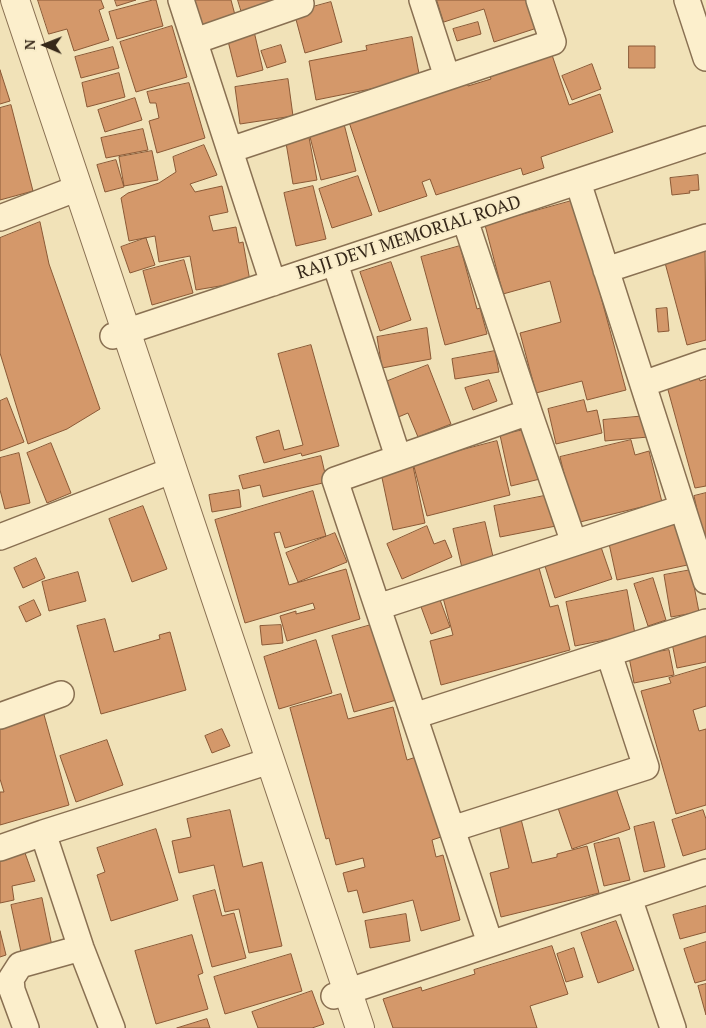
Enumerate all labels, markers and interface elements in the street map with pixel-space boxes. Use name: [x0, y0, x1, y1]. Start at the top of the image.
north arrow: [20, 20, 70, 70]
text: N: [20, 39, 39, 50]
street label: RAJI DEVI MEMORIAL ROAD: [294, 191, 524, 285]

